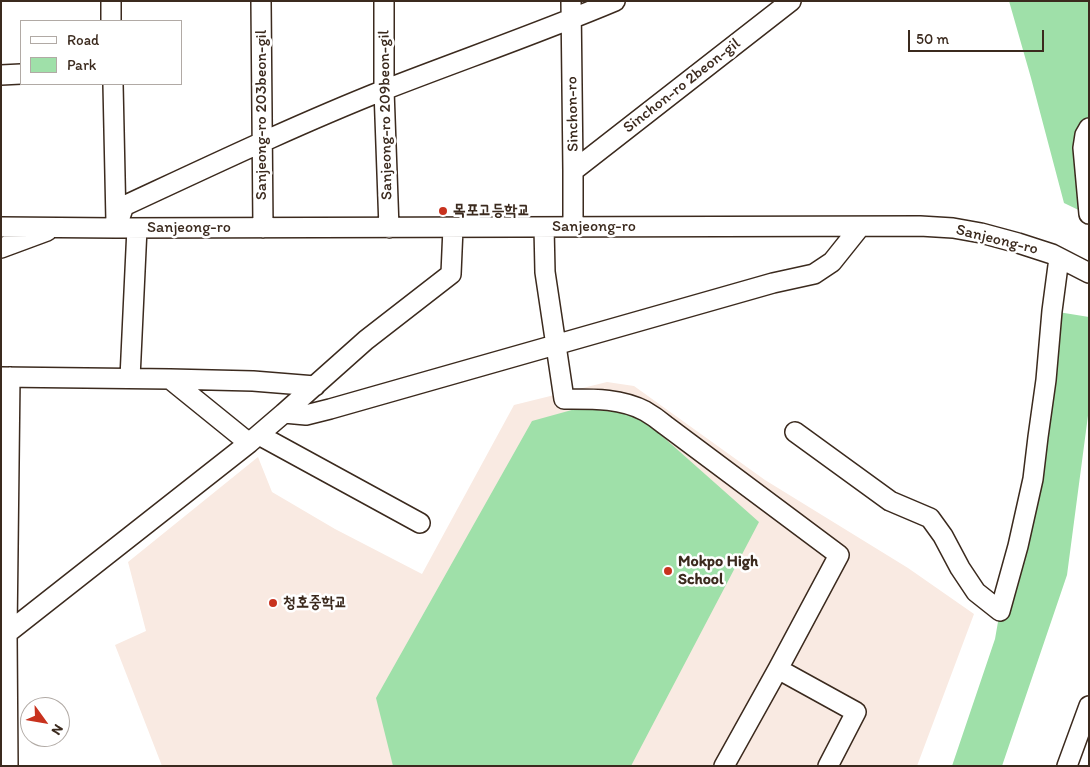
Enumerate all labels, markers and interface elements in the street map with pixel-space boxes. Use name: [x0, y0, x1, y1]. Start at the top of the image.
legend: [20, 20, 182, 85]
scale bar: [910, 20, 1046, 52]
street label: Sanjeong-ro 203beon-gil: [252, 30, 272, 200]
street label: Sanjeong-ro 209beon-gil: [375, 30, 397, 200]
text: 50 m: [916, 30, 949, 48]
text: Road: [67, 31, 99, 49]
street label: Sinchon-ro 2beon-gil: [620, 34, 744, 138]
text: Park: [67, 56, 97, 74]
street label: Sinchon-ro: [563, 76, 583, 152]
place label: 목포고등학교: [453, 201, 530, 221]
marker: 목포고등학교: [437, 205, 449, 217]
street label: Sanjeong-ro: [552, 217, 636, 237]
street label: Sanjeong-ro: [147, 218, 231, 238]
street label: Sanjeong-ro: [954, 221, 1040, 259]
place label: Mokpo High School: [678, 552, 758, 590]
marker: Mokpo High School: [662, 565, 674, 577]
place label: 청호중학교: [283, 593, 347, 613]
marker: 청호중학교: [267, 597, 279, 609]
north arrow: [20, 697, 70, 747]
text: N: [48, 721, 67, 738]

